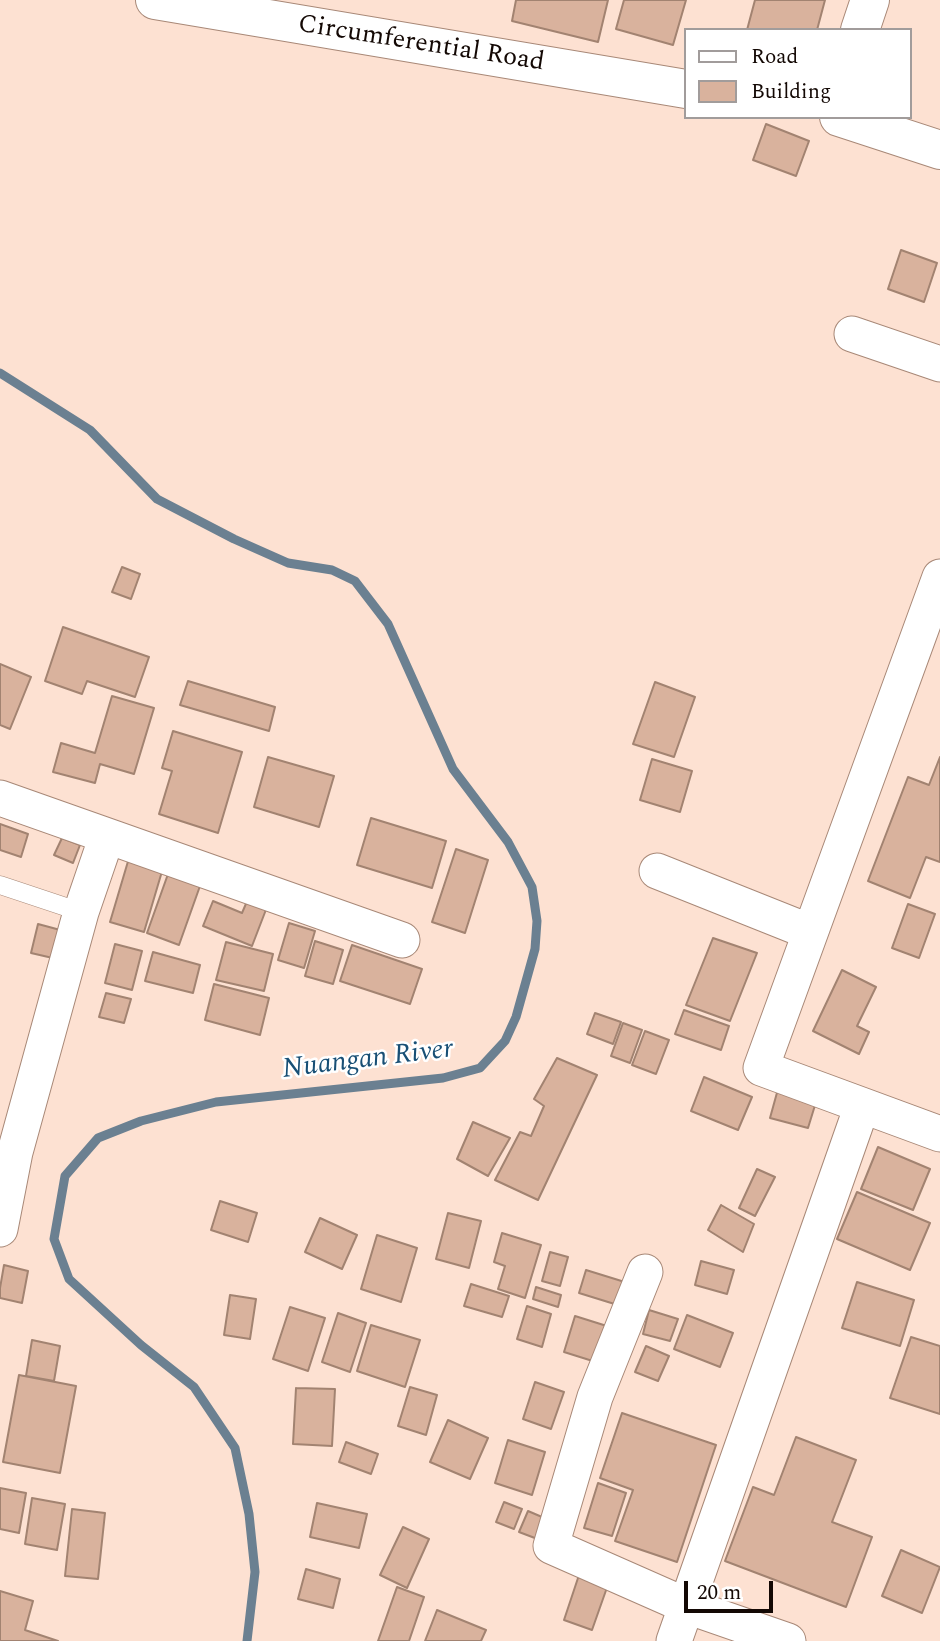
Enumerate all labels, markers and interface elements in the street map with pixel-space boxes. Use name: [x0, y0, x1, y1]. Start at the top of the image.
street label: Circumferential Road: [296, 10, 546, 80]
legend: [684, 28, 912, 119]
text: Road: [751, 41, 798, 73]
text: Building: [751, 76, 831, 108]
water label: Nuangan River: [281, 1034, 455, 1088]
scale bar: [688, 1568, 777, 1612]
text: 20 m: [697, 1577, 741, 1609]

